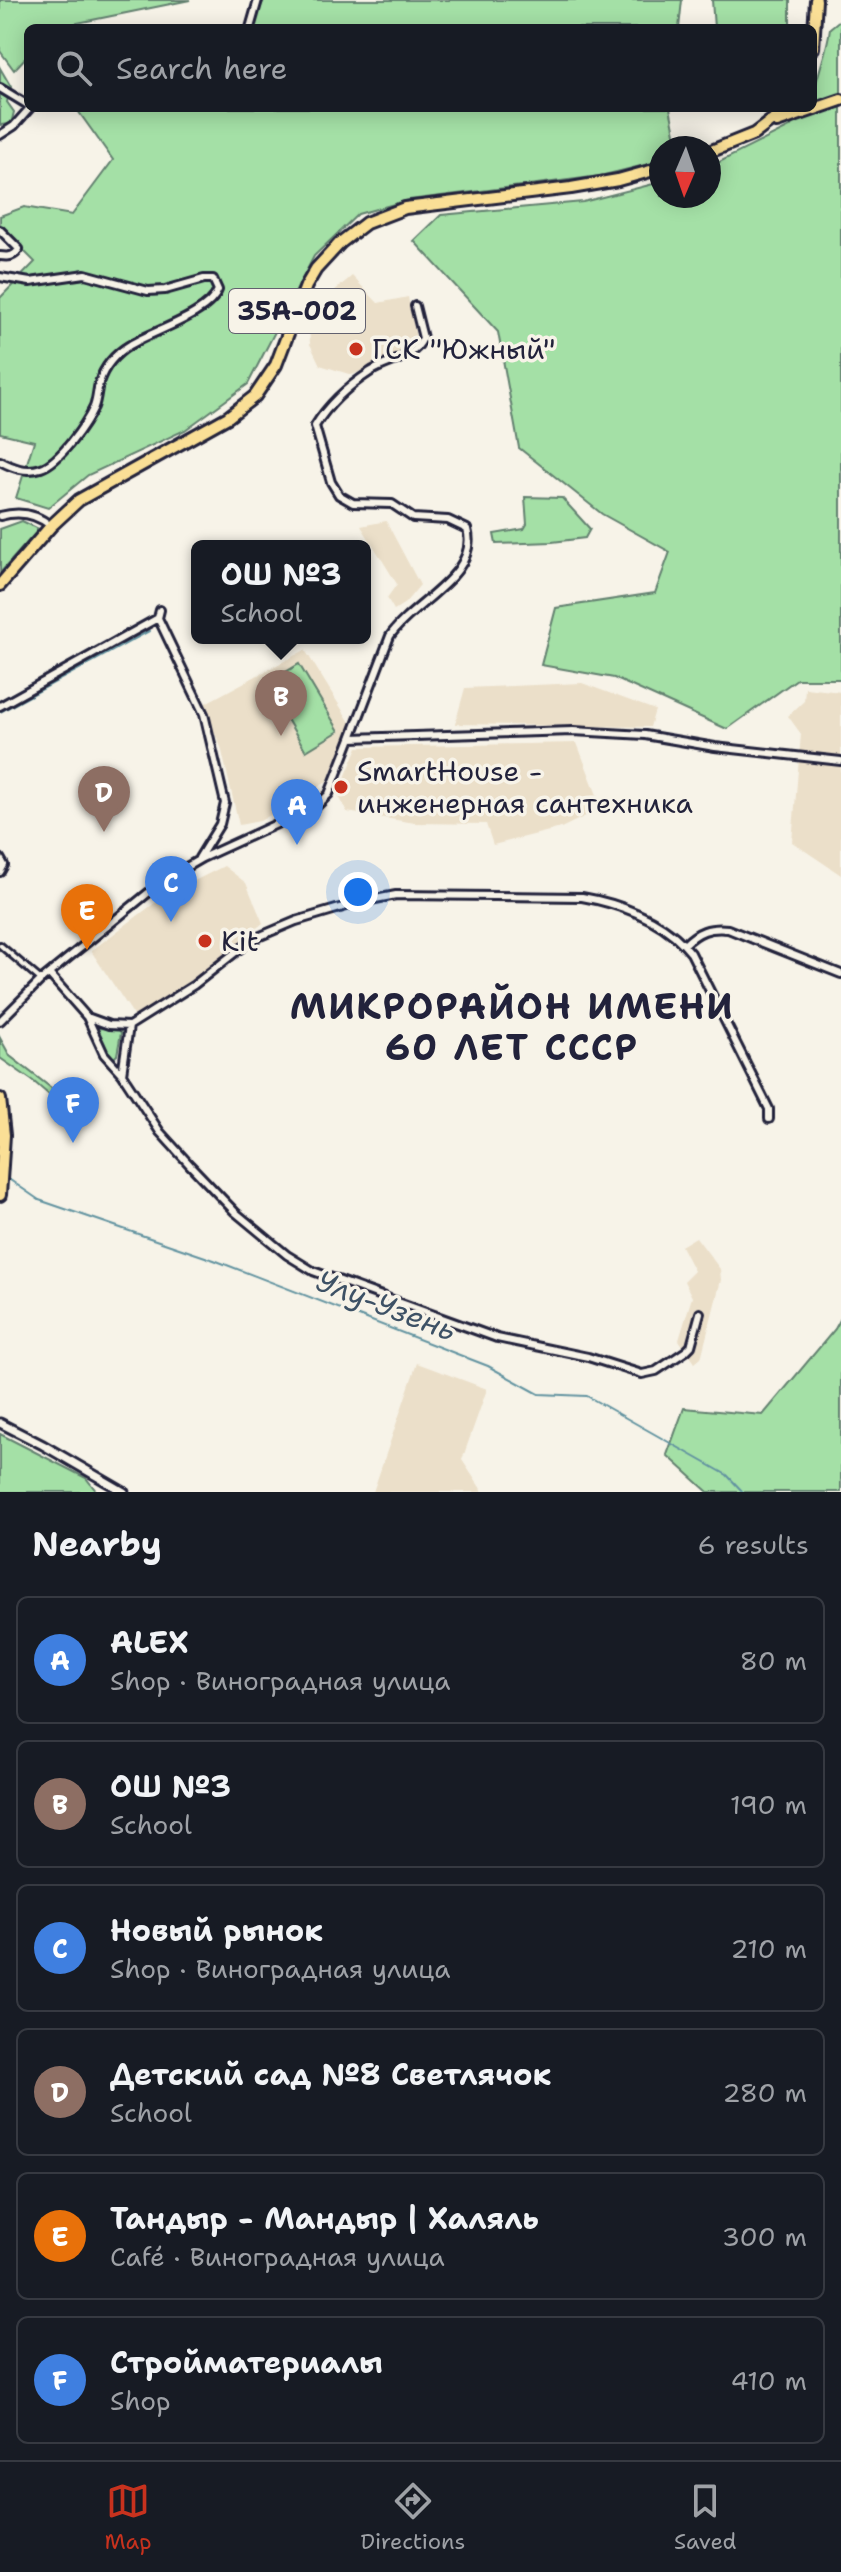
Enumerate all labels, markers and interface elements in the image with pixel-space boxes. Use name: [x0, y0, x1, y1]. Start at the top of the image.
search box: [24, 24, 817, 112]
icon: search: [52, 46, 96, 90]
text: Search here: [116, 48, 287, 89]
north arrow: [649, 136, 721, 208]
road number: 35А-002: [229, 289, 365, 333]
place label: ГСК "Южный": [372, 330, 555, 368]
marker: ГСК "Южный": [347, 340, 365, 358]
popup: [191, 540, 371, 644]
text: ОШ №3: [221, 554, 341, 595]
text: School: [221, 595, 302, 630]
pin: B: [255, 670, 307, 736]
place label: SmartHouse - инженерная сантехника: [357, 752, 693, 822]
pin: D: [78, 766, 130, 832]
marker: SmartHouse - инженерная сантехника: [332, 778, 350, 796]
pin: A: [271, 779, 323, 845]
pin: C: [145, 856, 197, 922]
your location: [338, 872, 378, 912]
pin: E: [61, 884, 113, 950]
place label: Kit: [221, 922, 259, 960]
marker: Kit: [196, 932, 214, 950]
district label: МИКРОРАЙОН ИМЕНИ 60 ЛЕТ СССР: [289, 982, 735, 1072]
pin: F: [47, 1077, 99, 1143]
water label: Улу-Узень: [310, 1260, 462, 1351]
text: Nearby: [32, 1521, 162, 1567]
text: 6 results: [697, 1527, 809, 1562]
text: ALEX: [110, 1622, 189, 1663]
text: A: [50, 1643, 70, 1678]
text: 80 m: [740, 1643, 807, 1678]
text: Shop · Виноградная улица: [110, 1663, 451, 1698]
text: ОШ №3: [110, 1766, 231, 1807]
text: B: [52, 1787, 68, 1822]
text: 190 m: [730, 1787, 807, 1822]
text: School: [110, 1807, 192, 1842]
text: Новый рынок: [110, 1910, 323, 1951]
text: C: [52, 1931, 68, 1966]
text: 210 m: [730, 1931, 807, 1966]
text: Shop · Виноградная улица: [110, 1951, 451, 1986]
text: Детский сад №8 Светлячок: [110, 2054, 551, 2095]
text: D: [51, 2075, 69, 2110]
text: 280 m: [722, 2075, 807, 2110]
text: School: [110, 2095, 192, 2130]
text: Тандыр - Мандыр | Халяль: [110, 2198, 539, 2239]
text: E: [51, 2219, 69, 2254]
text: 300 m: [722, 2219, 807, 2254]
text: Café · Виноградная улица: [110, 2239, 445, 2274]
text: Стройматериалы: [110, 2342, 383, 2383]
text: F: [52, 2363, 68, 2398]
text: 410 m: [730, 2363, 807, 2398]
text: Shop: [110, 2383, 171, 2418]
tab: Map: [104, 2479, 152, 2556]
tab: Directions: [360, 2479, 465, 2556]
tab: Saved: [674, 2479, 737, 2556]

